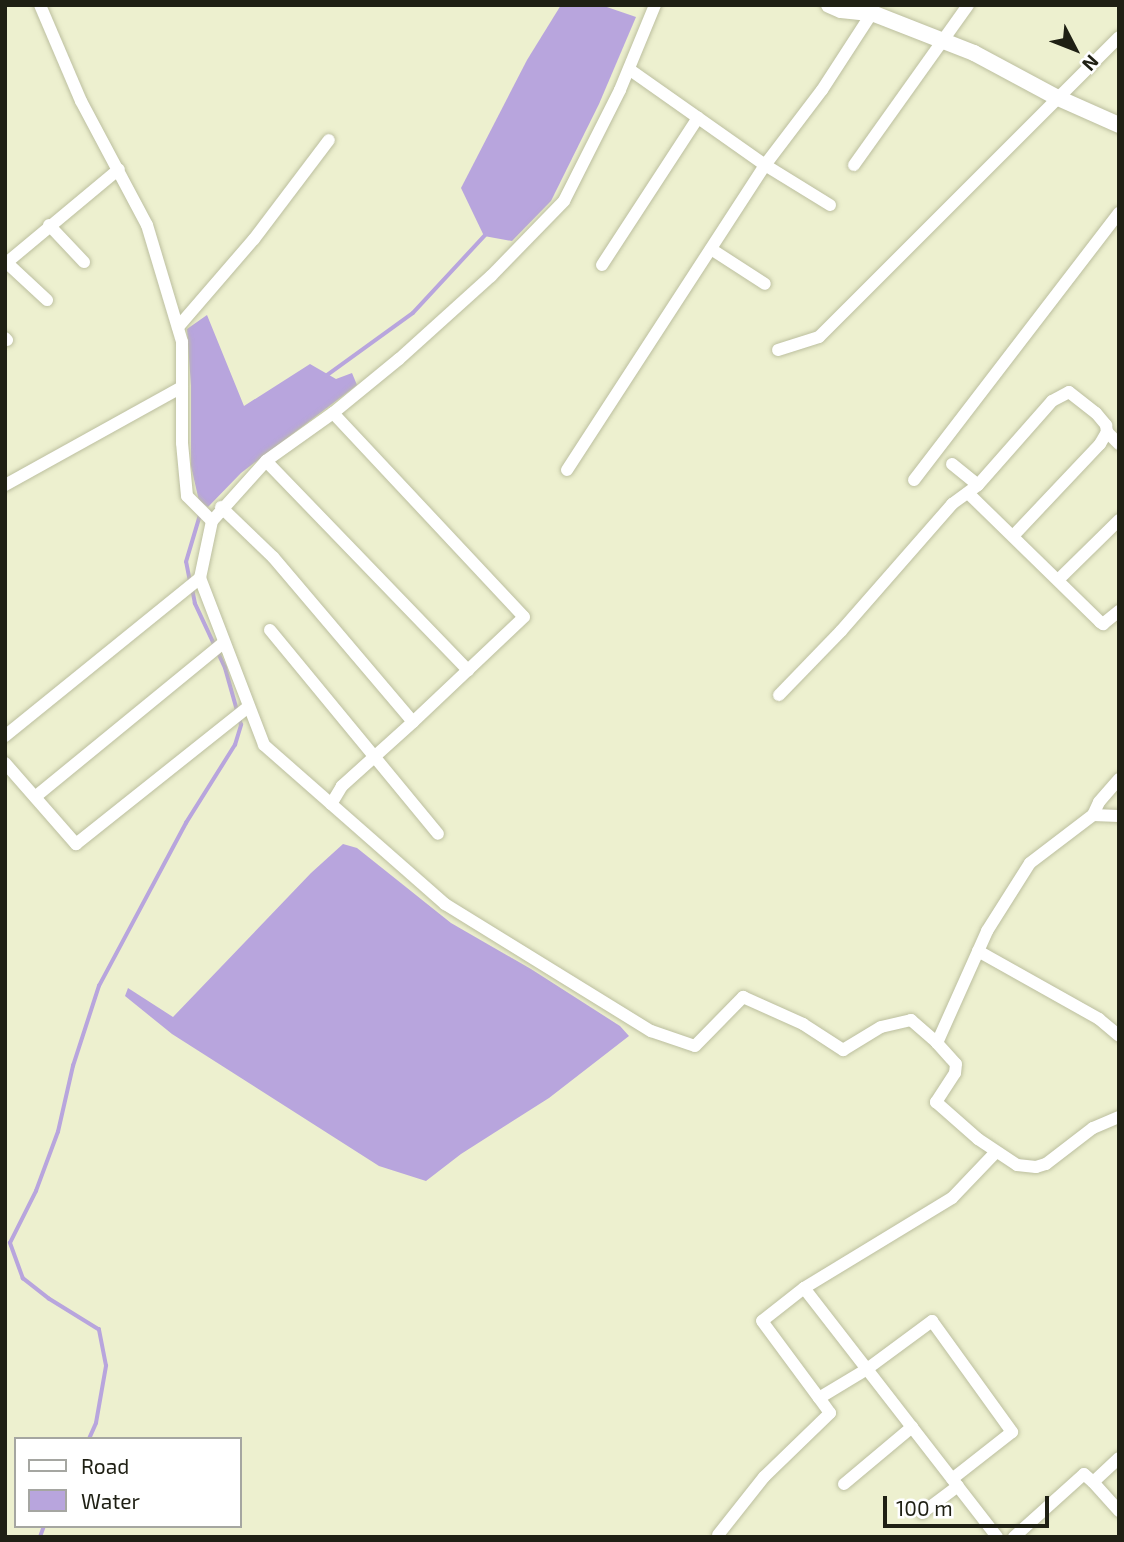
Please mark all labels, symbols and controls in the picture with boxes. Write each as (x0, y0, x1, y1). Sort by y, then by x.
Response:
north arrow (1040, 14, 1110, 84)
text: N (1078, 51, 1104, 76)
legend (14, 1437, 242, 1528)
text: Road (81, 1453, 129, 1478)
scale bar (886, 1482, 1052, 1526)
text: Water (81, 1488, 140, 1513)
text: 100 m (896, 1495, 953, 1520)

